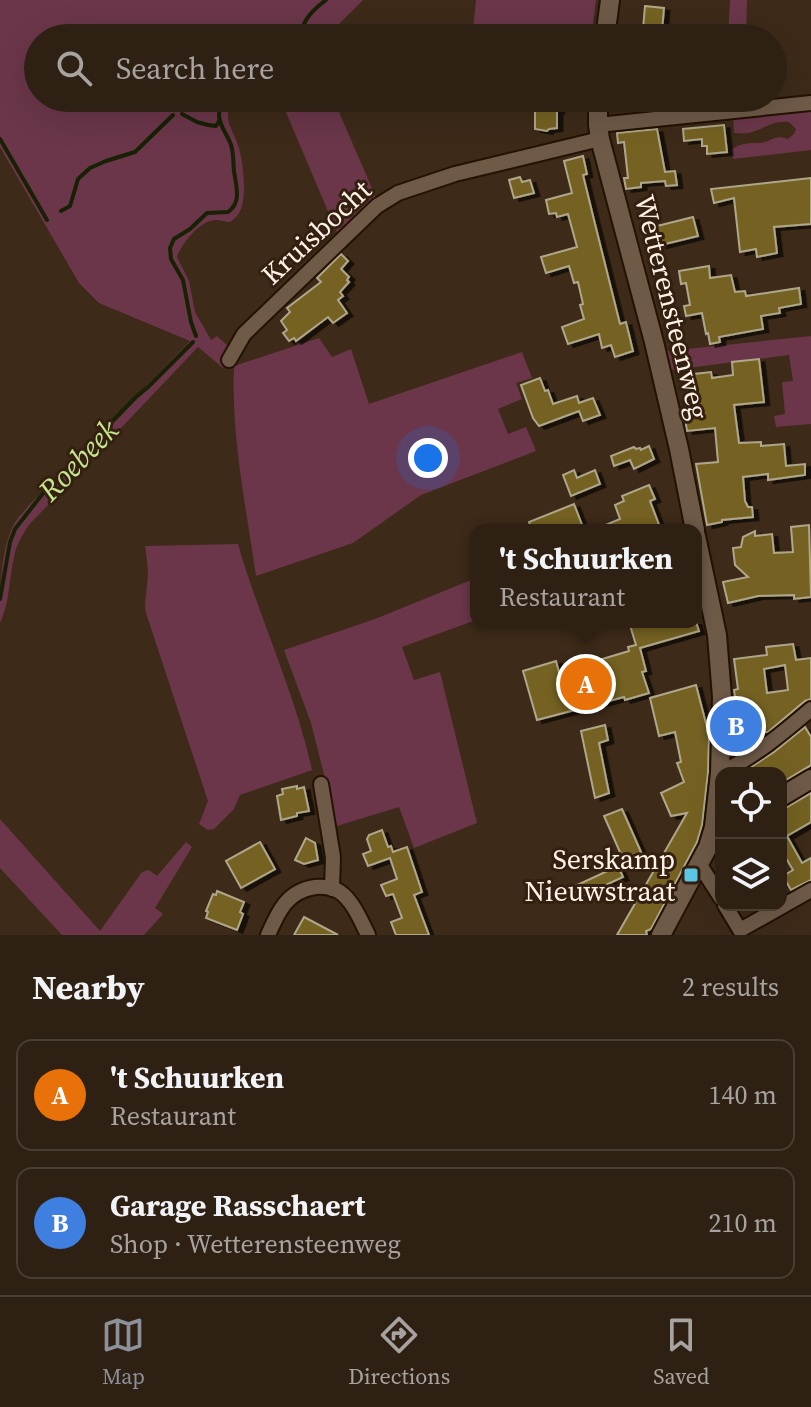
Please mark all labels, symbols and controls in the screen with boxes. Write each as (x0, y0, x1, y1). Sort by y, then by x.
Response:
search box (24, 24, 787, 112)
icon: search (52, 46, 96, 90)
text: Search here (116, 48, 274, 89)
street label: Kruisbocht (253, 171, 380, 293)
street label: Wetterensteenweg (626, 191, 718, 423)
water label: Roebeek (28, 410, 128, 511)
your location (408, 438, 448, 478)
popup (470, 524, 702, 628)
text: 't Schuurken (499, 538, 673, 579)
text: Restaurant (499, 579, 625, 615)
pin: A (560, 654, 612, 714)
pin: B (710, 696, 762, 756)
map controls (715, 767, 787, 911)
button: locate (715, 767, 787, 839)
button: layers (715, 839, 787, 911)
place label: Serskamp Nieuwstraat (525, 840, 676, 910)
marker: Serskamp Nieuwstraat (682, 866, 700, 884)
text: Nearby (32, 964, 145, 1010)
text: 2 results (682, 969, 779, 1005)
text: 't Schuurken (110, 1057, 284, 1098)
text: A (51, 1077, 69, 1113)
text: 140 m (709, 1077, 777, 1113)
text: Restaurant (110, 1098, 236, 1134)
text: Garage Rasschaert (110, 1185, 366, 1226)
text: B (52, 1205, 68, 1241)
text: 210 m (709, 1205, 777, 1241)
text: Shop · Wetterensteenweg (110, 1226, 401, 1262)
tab: Map (101, 1313, 145, 1391)
tab: Directions (348, 1313, 450, 1391)
tab: Saved (653, 1313, 710, 1391)

